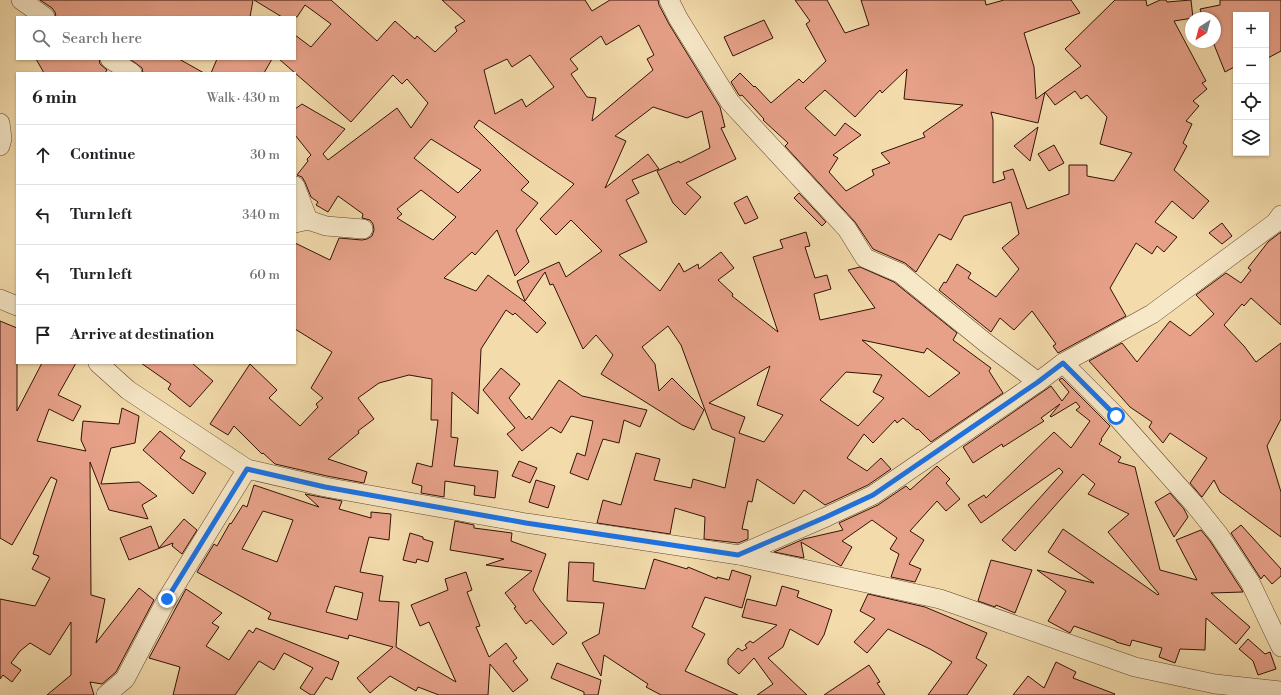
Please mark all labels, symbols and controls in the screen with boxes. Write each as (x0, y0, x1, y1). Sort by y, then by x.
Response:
north arrow (1185, 12, 1221, 48)
map controls (1233, 12, 1269, 156)
button: + (1233, 12, 1269, 48)
search box (16, 16, 296, 60)
icon: search (30, 27, 52, 49)
text: Search here (62, 29, 142, 48)
button: − (1233, 48, 1269, 84)
button: locate (1233, 84, 1269, 120)
text: 6 min (32, 87, 77, 109)
text: Walk · 430 m (207, 90, 280, 106)
button: layers (1233, 120, 1269, 156)
icon: ahead (32, 144, 54, 166)
text: Continue (70, 145, 135, 164)
text: 30 m (250, 147, 280, 163)
icon: left (32, 204, 54, 226)
text: Turn left (70, 205, 132, 224)
text: 340 m (242, 207, 280, 223)
icon: left (32, 264, 54, 286)
text: Turn left (70, 265, 132, 284)
text: 60 m (249, 267, 280, 283)
icon: arrive (32, 324, 54, 346)
text: Arrive at destination (70, 325, 214, 344)
route start (1107, 407, 1125, 425)
route end (158, 590, 176, 608)

